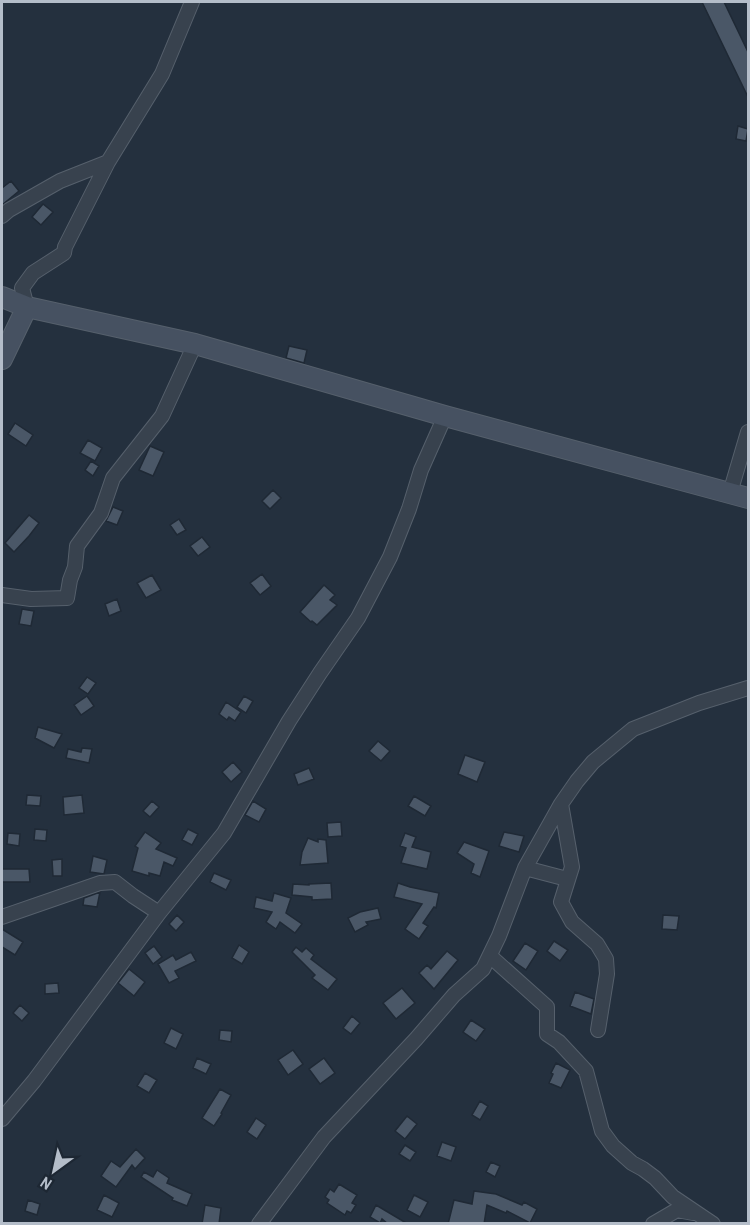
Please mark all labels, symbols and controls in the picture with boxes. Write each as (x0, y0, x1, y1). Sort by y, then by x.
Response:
north arrow (24, 1141, 84, 1201)
text: N (36, 1172, 56, 1195)

